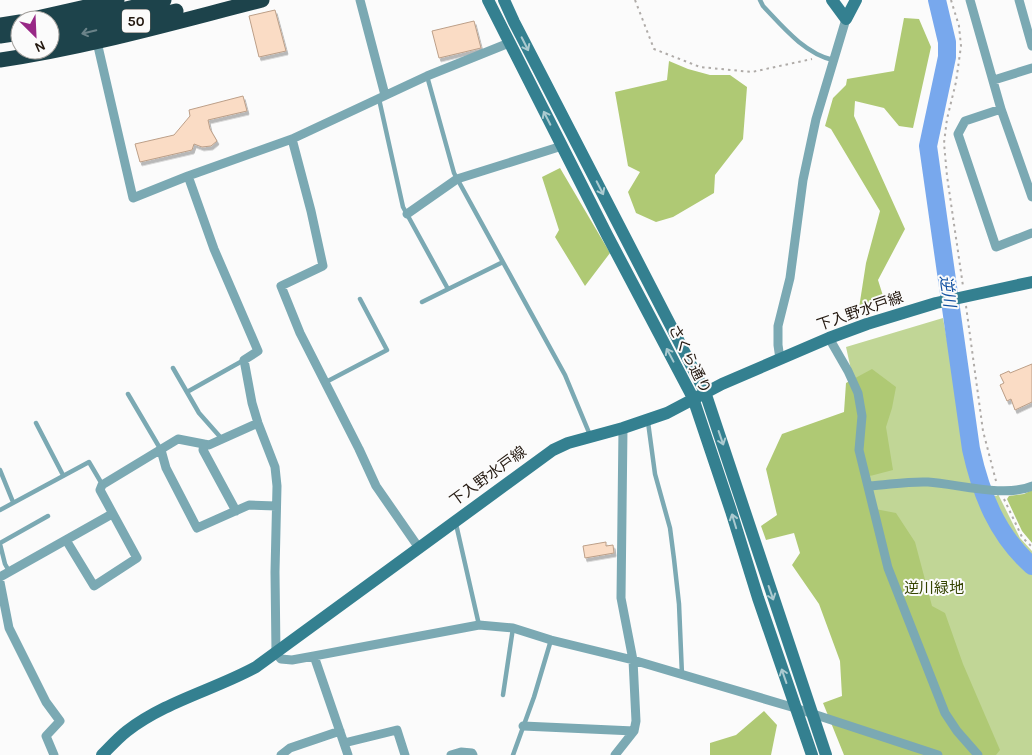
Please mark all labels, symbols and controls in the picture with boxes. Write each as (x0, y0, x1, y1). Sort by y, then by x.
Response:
north arrow (10, 10, 60, 60)
road number: 50 (122, 10, 150, 32)
one-way arrow (81, 28, 97, 37)
one-way arrow (521, 36, 530, 51)
text: N (32, 37, 48, 56)
one-way arrow (542, 110, 552, 125)
one-way arrow (596, 180, 605, 195)
water label: 逆川 (936, 274, 960, 310)
street label: 下入野水戸線 (815, 288, 905, 334)
street label: さくら通り (665, 321, 715, 397)
one-way arrow (665, 348, 674, 363)
one-way arrow (716, 430, 726, 446)
street label: 下入野水戸線 (446, 442, 530, 510)
one-way arrow (729, 514, 739, 530)
park label: 逆川緑地 (904, 579, 964, 597)
one-way arrow (767, 585, 777, 601)
one-way arrow (779, 669, 788, 684)

